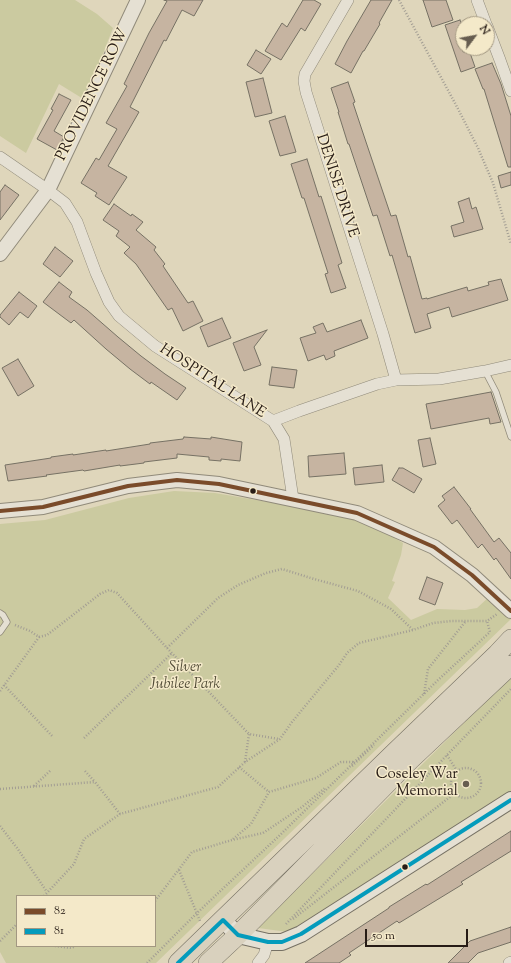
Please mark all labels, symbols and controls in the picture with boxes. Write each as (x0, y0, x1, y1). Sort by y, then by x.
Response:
north arrow (455, 16, 495, 56)
text: N (475, 22, 493, 38)
street label: PROVIDENCE ROW (53, 26, 133, 164)
street label: DENISE DRIVE (311, 132, 361, 240)
street label: HOSPITAL LANE (156, 341, 268, 423)
unlabelled marker (248, 486, 258, 496)
park label: Silver Jubilee Park (150, 659, 220, 694)
place label: Coseley War Memorial (376, 766, 458, 801)
marker: Coseley War Memorial (461, 779, 471, 789)
unlabelled marker (400, 862, 410, 872)
legend (16, 895, 156, 947)
text: 82 (54, 902, 66, 920)
scale bar (367, 921, 470, 947)
text: 81 (54, 922, 64, 940)
text: 50 m (372, 927, 395, 945)

